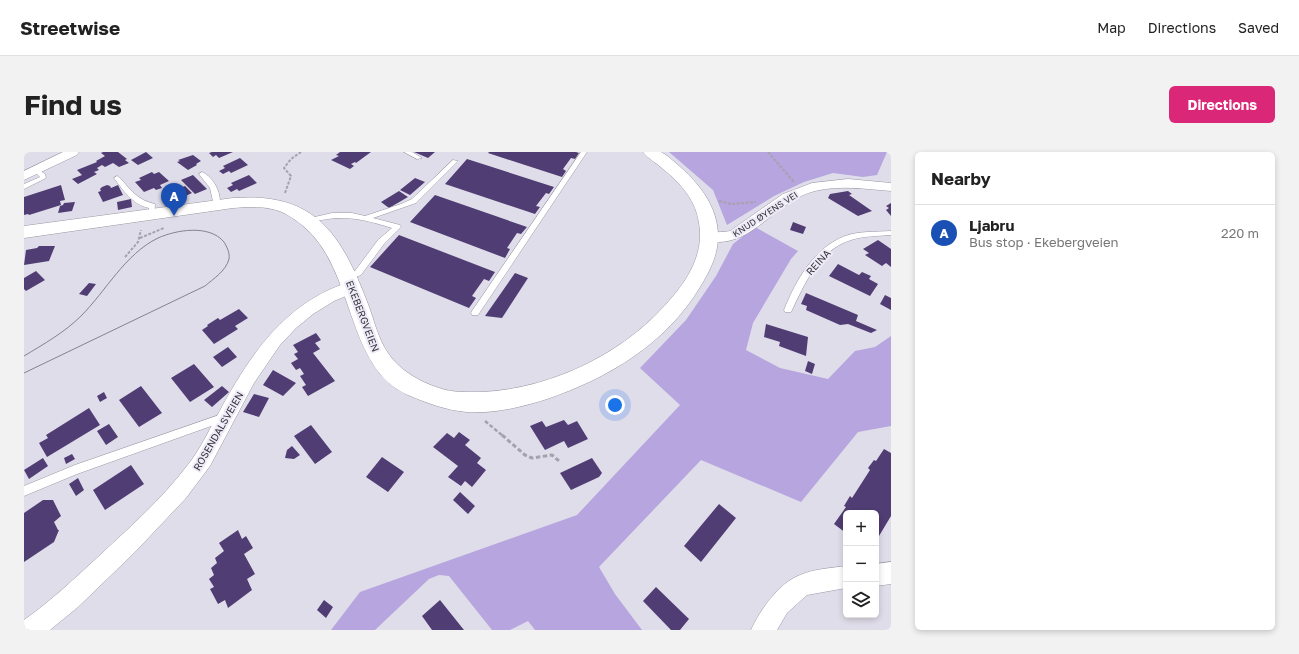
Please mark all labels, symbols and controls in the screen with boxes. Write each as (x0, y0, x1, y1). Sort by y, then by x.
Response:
text: Streetwise (20, 16, 120, 39)
text: Map (1097, 19, 1126, 36)
text: Directions (1148, 19, 1216, 36)
text: Saved (1238, 19, 1279, 36)
button: Directions (1169, 86, 1275, 123)
text: Find us (24, 88, 122, 121)
text: Nearby (931, 168, 991, 189)
pin: A (161, 183, 187, 216)
street label: KNUD ØYENS VEI (730, 189, 800, 239)
text: Ljabru (969, 216, 1014, 234)
text: A (939, 225, 949, 241)
text: 220 m (1221, 225, 1259, 241)
text: Bus stop · Ekebergveien (969, 234, 1119, 250)
street label: REINA (803, 246, 833, 277)
street label: EKEBERGVEIEN (344, 279, 382, 353)
street label: ROSENDALSVEIEN (191, 389, 245, 473)
your location (605, 395, 625, 415)
map controls (843, 510, 879, 618)
button: + (843, 510, 879, 546)
button: − (843, 546, 879, 582)
button: layers (843, 582, 879, 618)

